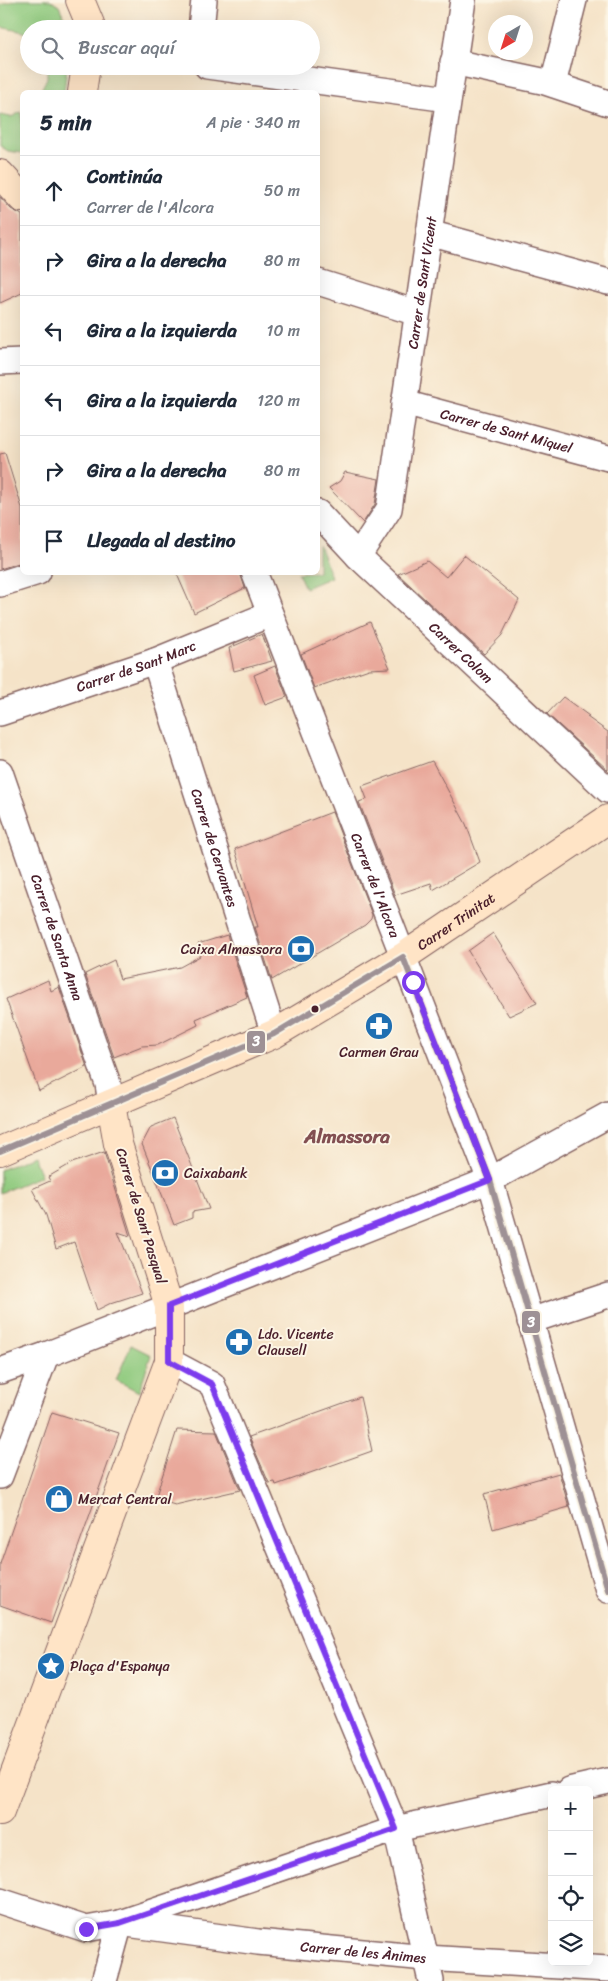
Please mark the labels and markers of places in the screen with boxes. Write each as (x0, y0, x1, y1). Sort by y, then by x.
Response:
bank icon: Caixa Almassora (286, 934, 316, 964)
place label: Caixa Almassora (181, 937, 282, 962)
unlabelled marker (310, 1004, 320, 1014)
pharmacy icon: Carmen Grau (364, 1011, 394, 1041)
place label: Carmen Grau (339, 1040, 419, 1065)
bank icon: Caixabank (150, 1158, 180, 1188)
place label: Caixabank (184, 1161, 248, 1186)
place label: Ldo. Vicente Clausell (258, 1322, 334, 1363)
pharmacy icon: Ldo. Vicente Clausell (224, 1327, 254, 1357)
shop icon: Mercat Central (44, 1484, 74, 1514)
place label: Mercat Central (78, 1487, 173, 1512)
place icon: Plaça d'Espanya (36, 1651, 66, 1681)
place label: Plaça d'Espanya (70, 1654, 170, 1679)

